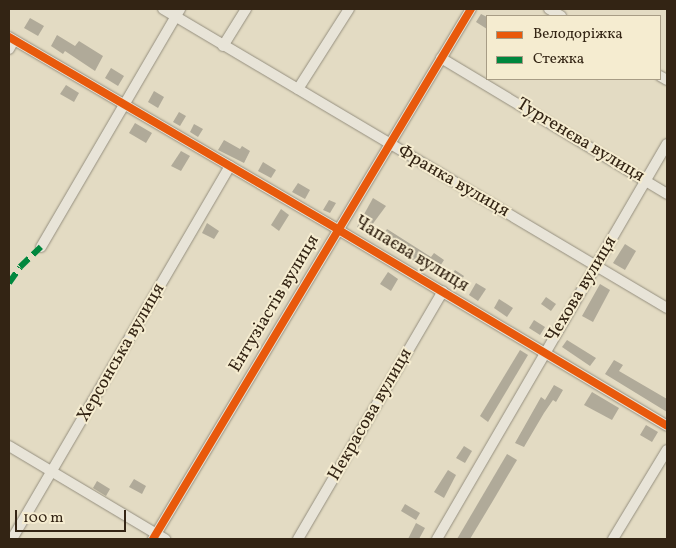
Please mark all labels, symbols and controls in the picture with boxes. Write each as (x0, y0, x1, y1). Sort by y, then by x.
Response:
legend (486, 15, 661, 80)
text: Велодоріжка (533, 24, 623, 45)
text: Стежка (533, 49, 584, 70)
street label: Тургенєва вулиця (512, 94, 648, 188)
street label: Франка вулиця (393, 141, 513, 223)
street label: Чапаєва вулиця (350, 212, 472, 298)
street label: Ентузіастів вулиця (225, 231, 325, 377)
street label: Чехова вулиця (542, 233, 622, 347)
street label: Херсонська вулиця (74, 280, 170, 426)
street label: Некрасова вулиця (324, 345, 418, 485)
scale bar (18, 500, 129, 532)
text: 100 m (23, 508, 63, 529)

